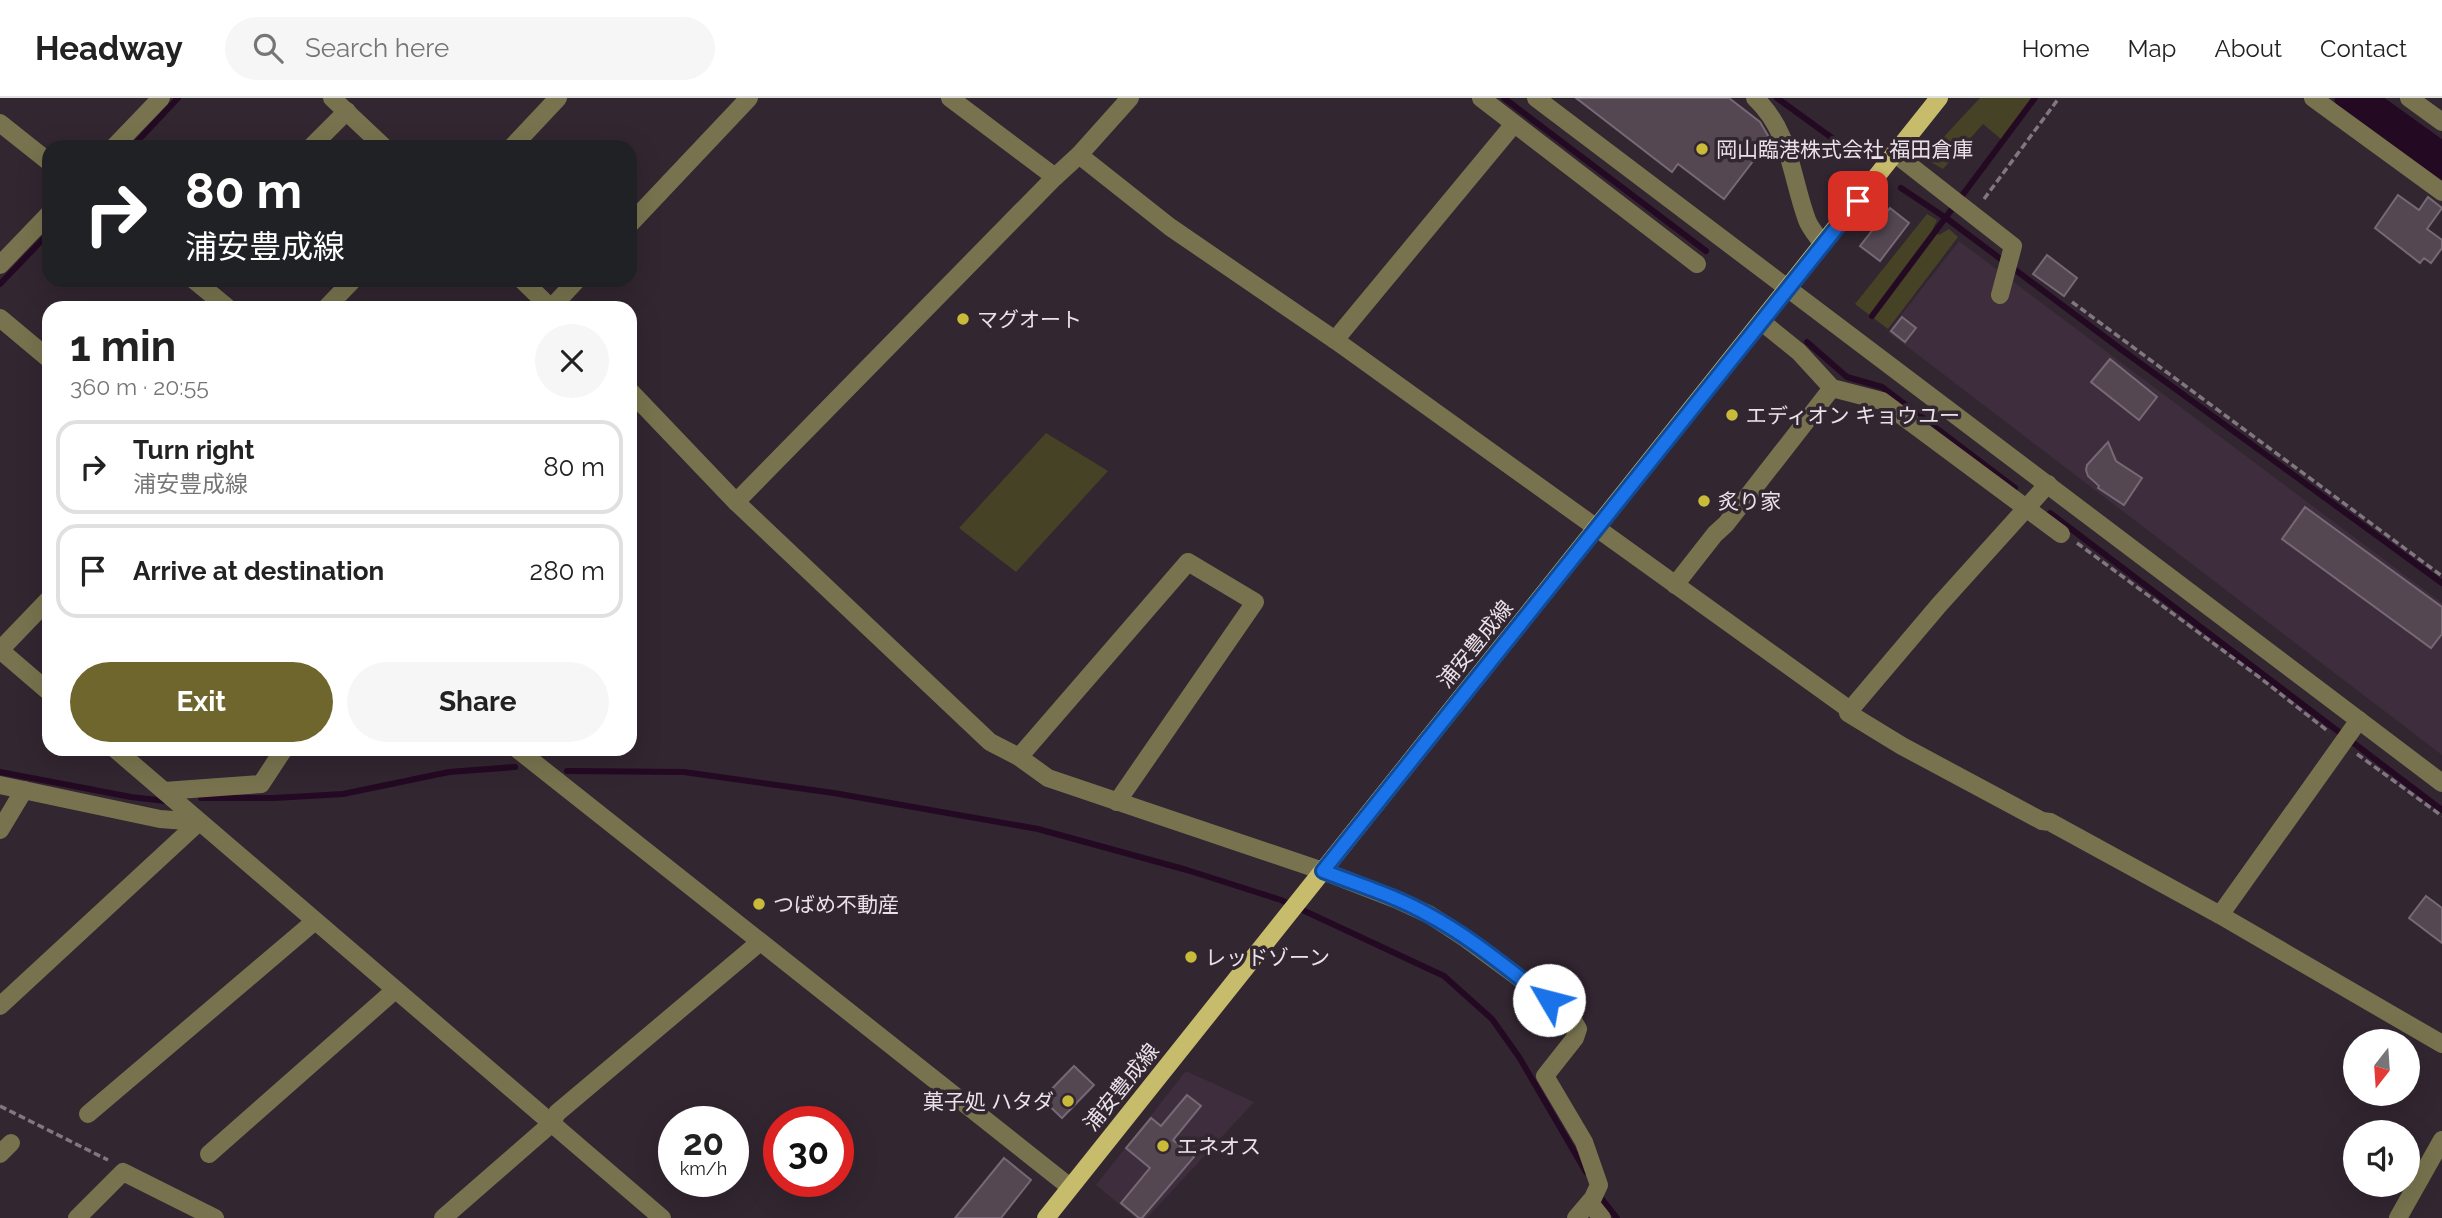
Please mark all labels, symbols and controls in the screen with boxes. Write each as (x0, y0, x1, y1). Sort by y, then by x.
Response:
search box (225, 17, 715, 80)
text: Headway (35, 29, 183, 68)
icon: search (249, 29, 287, 67)
text: Search here (305, 33, 449, 63)
text: Home (2022, 34, 2090, 63)
text: Map (2128, 34, 2176, 63)
text: About (2214, 34, 2282, 63)
text: Contact (2320, 34, 2407, 63)
place label: 岡山臨港株式会社 福田倉庫 (1716, 137, 1973, 162)
marker: 岡山臨港株式会社 福田倉庫 (1694, 141, 1710, 157)
text: 80 m (185, 162, 302, 219)
icon: right (70, 168, 161, 259)
pin (1828, 171, 1888, 231)
icon: arrive (1839, 182, 1877, 220)
text: 浦安豊成線 (185, 228, 345, 265)
place label: マグオート (977, 307, 1082, 332)
marker: マグオート (955, 311, 971, 327)
text: 1 min (70, 322, 176, 371)
button: close (535, 324, 609, 398)
text: 360 m · 20:55 (70, 373, 209, 400)
place label: エディオン キョウユー (1746, 403, 1960, 428)
marker: エディオン キョウユー (1724, 407, 1740, 423)
text: Turn right (133, 435, 254, 465)
icon: right (74, 448, 112, 486)
text: 80 m (543, 452, 605, 482)
text: 浦安豊成線 (133, 470, 248, 497)
place label: 炙り家 (1718, 489, 1781, 514)
marker: 炙り家 (1696, 493, 1712, 509)
icon: arrive (74, 552, 112, 590)
text: Arrive at destination (133, 556, 384, 586)
text: 280 m (530, 556, 605, 586)
street label: 浦安豊成線 (1432, 595, 1518, 693)
button: Exit (70, 662, 333, 742)
button: Share (347, 662, 609, 742)
place label: つばめ不動産 (773, 892, 899, 917)
marker: つばめ不動産 (751, 896, 767, 912)
place label: レッドゾーン (1205, 945, 1330, 970)
marker: レッドゾーン (1183, 949, 1199, 965)
position arrow (1512, 963, 1586, 1037)
north arrow (2343, 1029, 2420, 1106)
map controls (2343, 1029, 2420, 1197)
street label: 浦安豊成線 (1078, 1038, 1164, 1136)
place label: 菓子処 ハタダ (923, 1089, 1054, 1114)
marker: 菓子処 ハタダ (1060, 1093, 1076, 1109)
speed limit sign: 30 (763, 1106, 854, 1197)
button: sound (2343, 1120, 2420, 1197)
text: 20 (683, 1122, 724, 1163)
place label: エネオス (1177, 1134, 1261, 1159)
marker: エネオス (1155, 1138, 1171, 1154)
text: km/h (680, 1158, 727, 1179)

